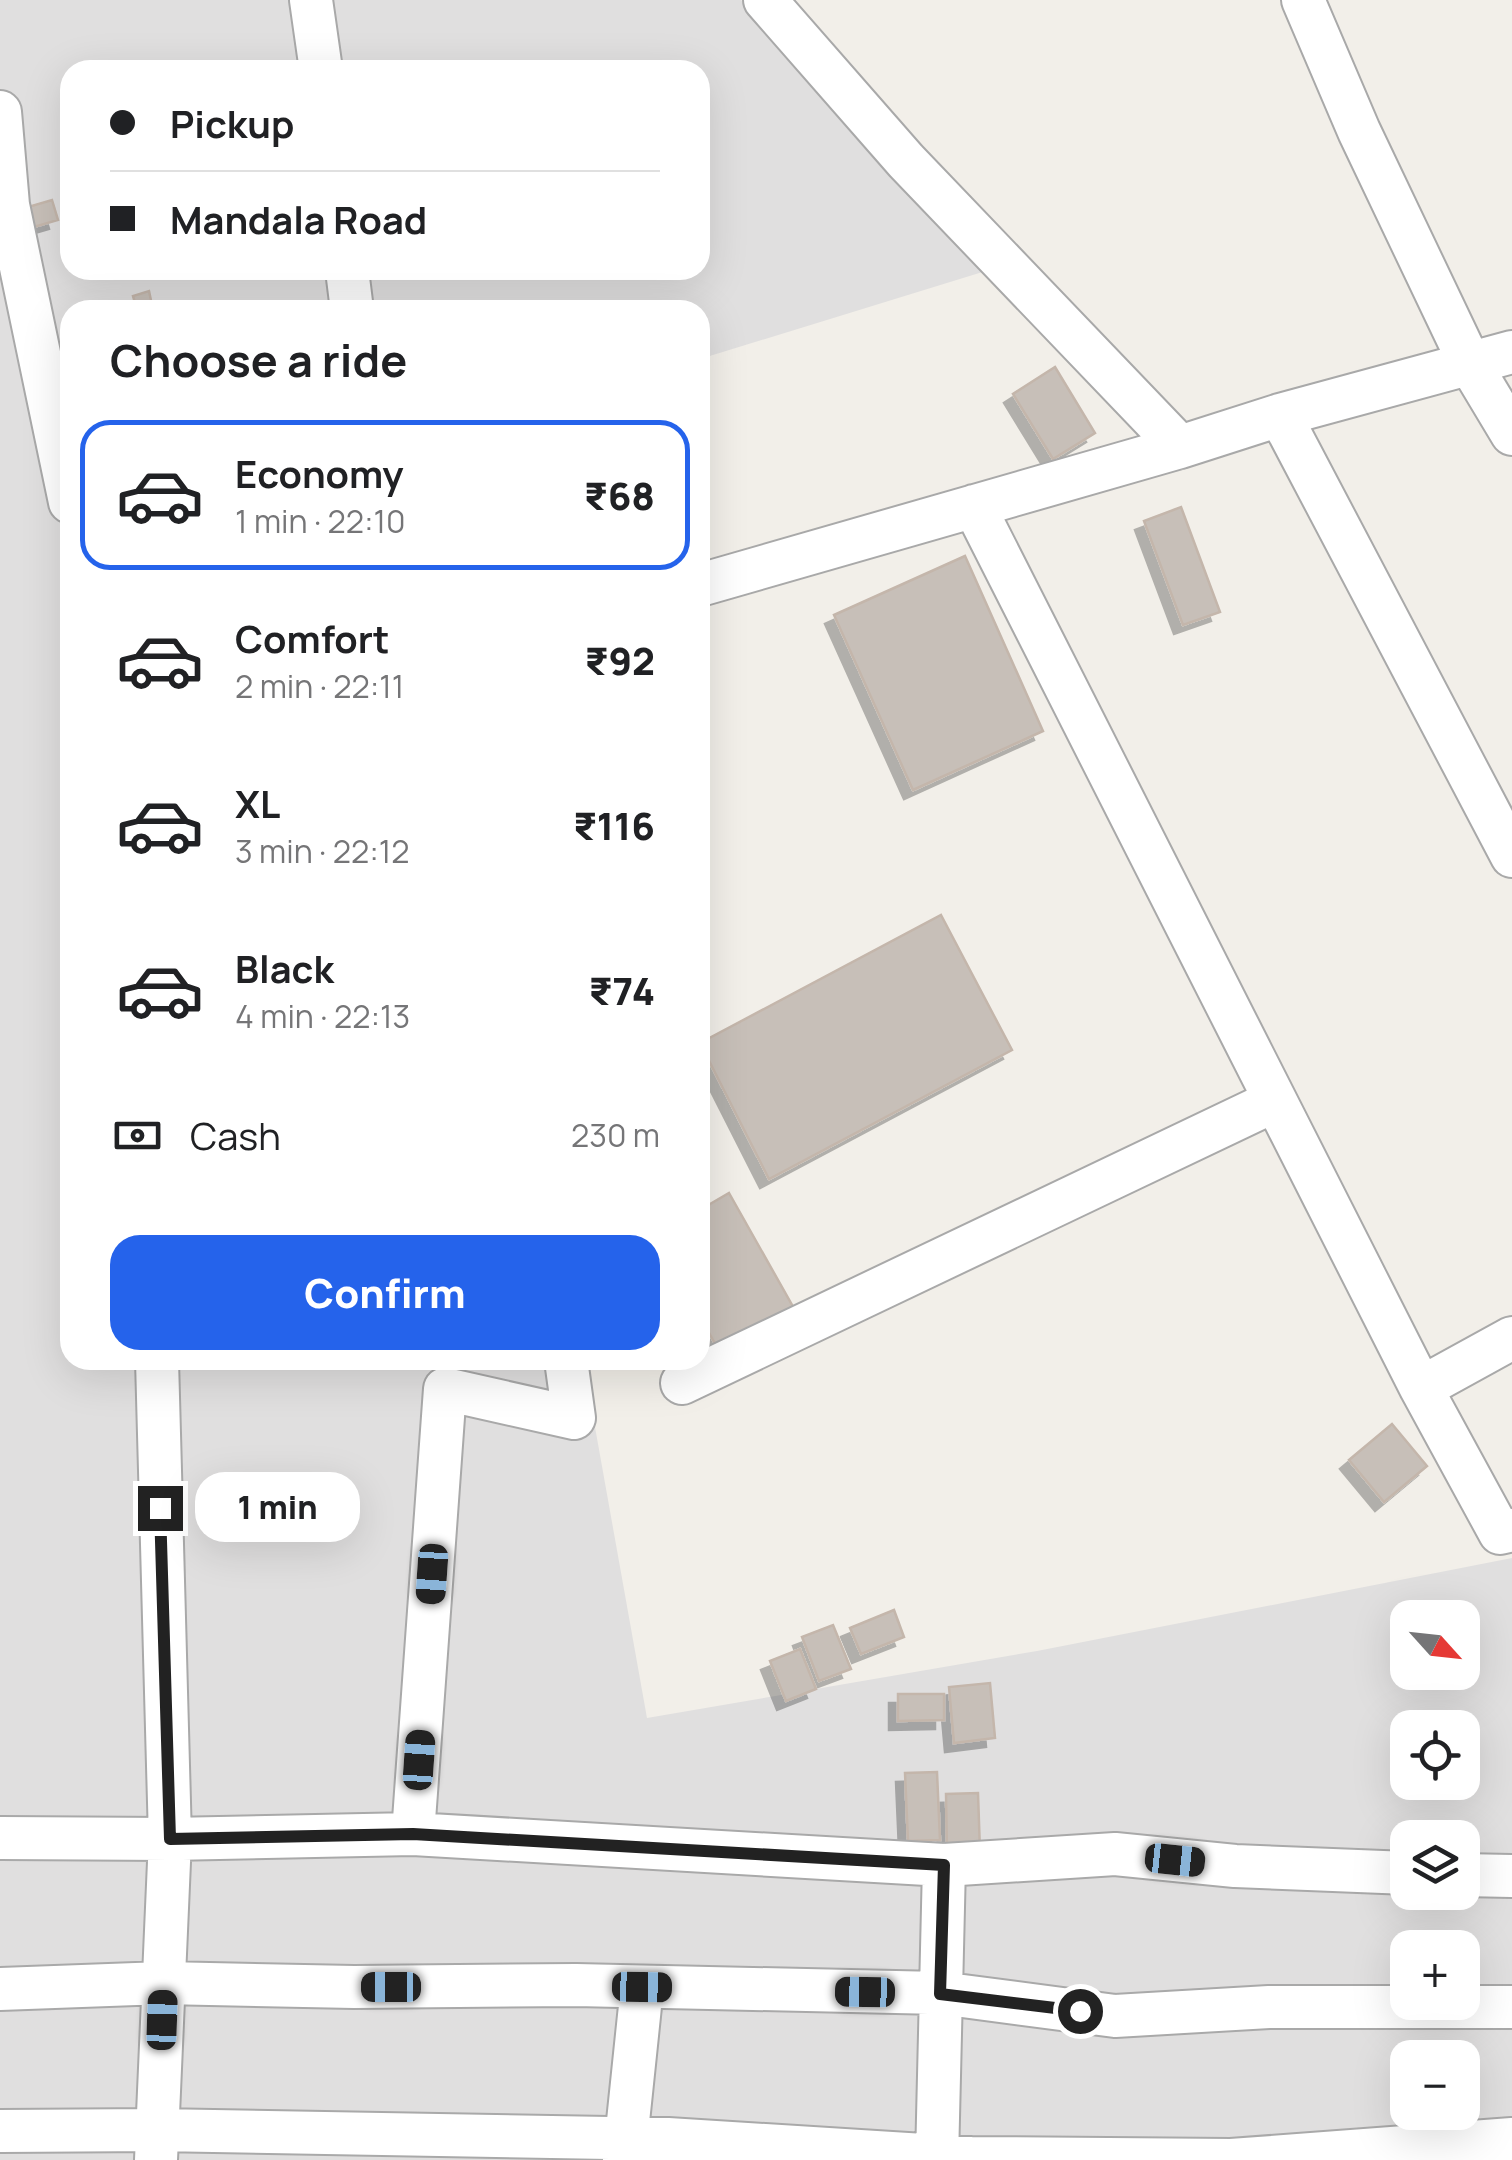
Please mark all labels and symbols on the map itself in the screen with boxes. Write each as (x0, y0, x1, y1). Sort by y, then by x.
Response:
callout: 1 min (195, 1473, 360, 1543)
route end (138, 1486, 183, 1531)
car (415, 1543, 449, 1605)
north arrow (1390, 1600, 1480, 1690)
car (402, 1729, 436, 1791)
car (1144, 1842, 1206, 1878)
car (612, 1971, 672, 2003)
car (361, 1972, 421, 2002)
car (835, 1976, 895, 2008)
car (146, 1989, 178, 2051)
route start (1058, 1989, 1103, 2034)

